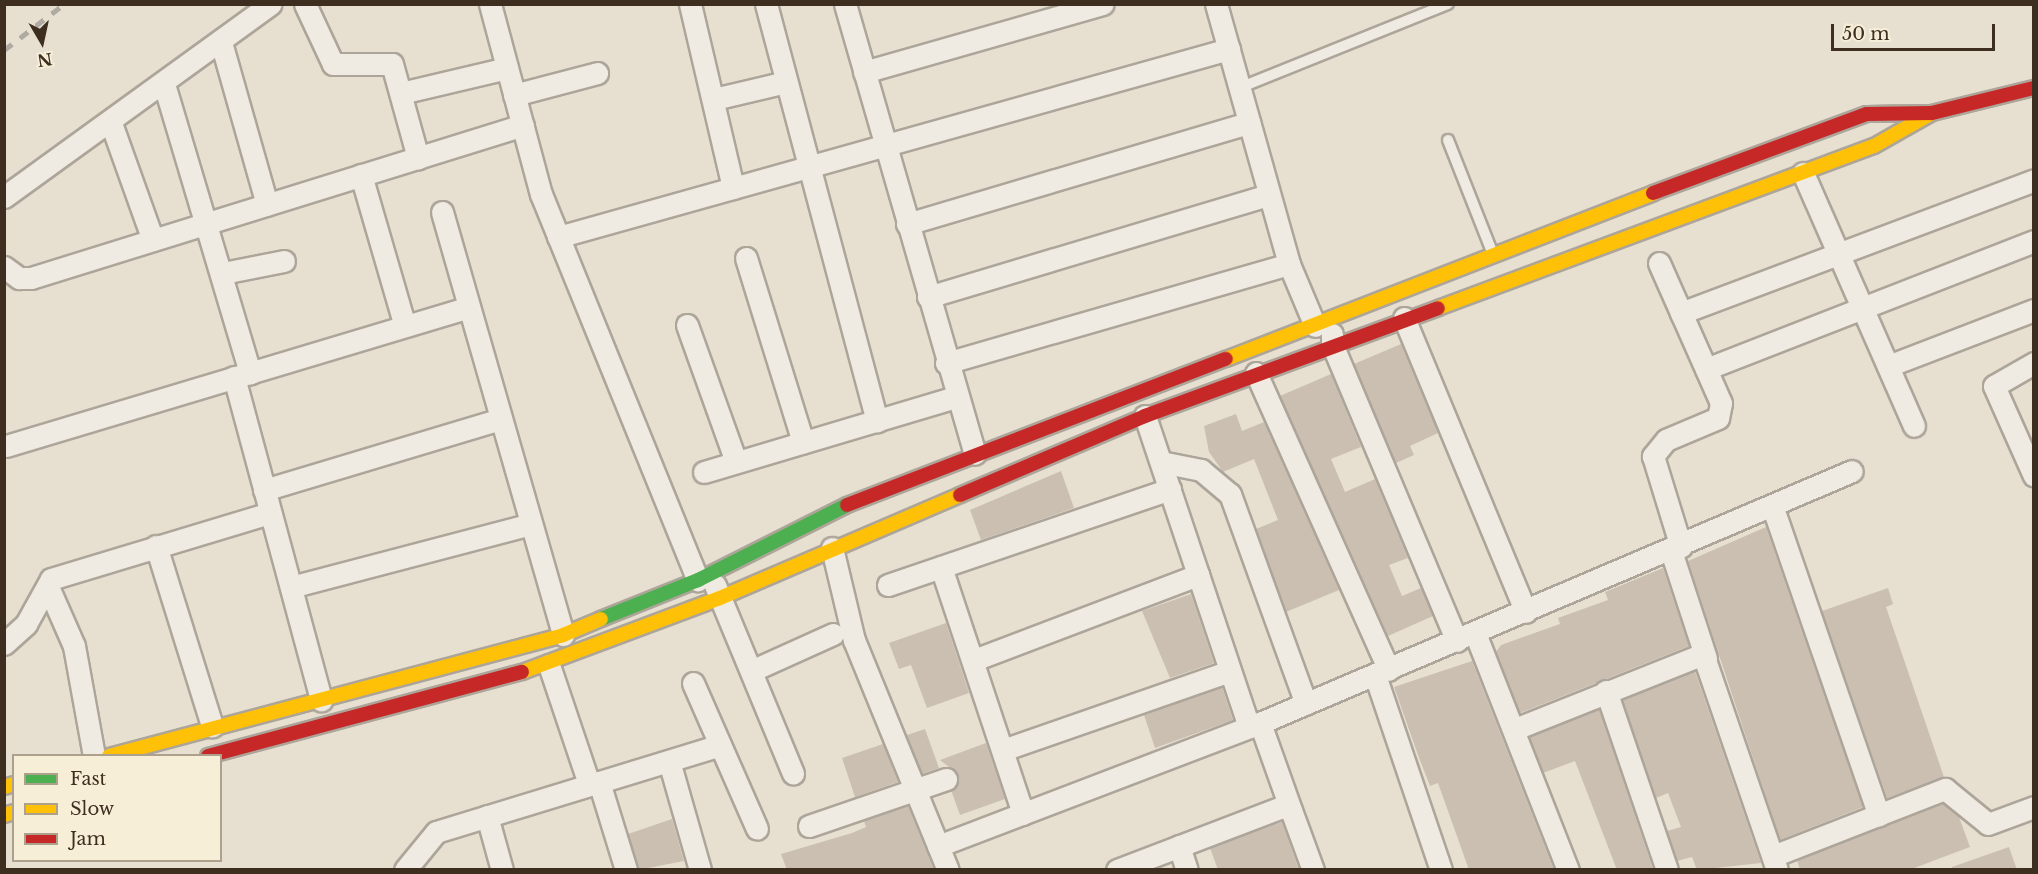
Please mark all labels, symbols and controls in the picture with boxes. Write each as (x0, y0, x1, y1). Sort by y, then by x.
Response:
north arrow (12, 12, 72, 72)
scale bar (1834, 12, 1998, 50)
text: 50 m (1842, 23, 1890, 45)
text: N (36, 49, 54, 71)
legend (12, 754, 222, 862)
text: Fast (70, 768, 106, 790)
text: Slow (70, 798, 114, 820)
text: Jam (70, 828, 106, 850)

